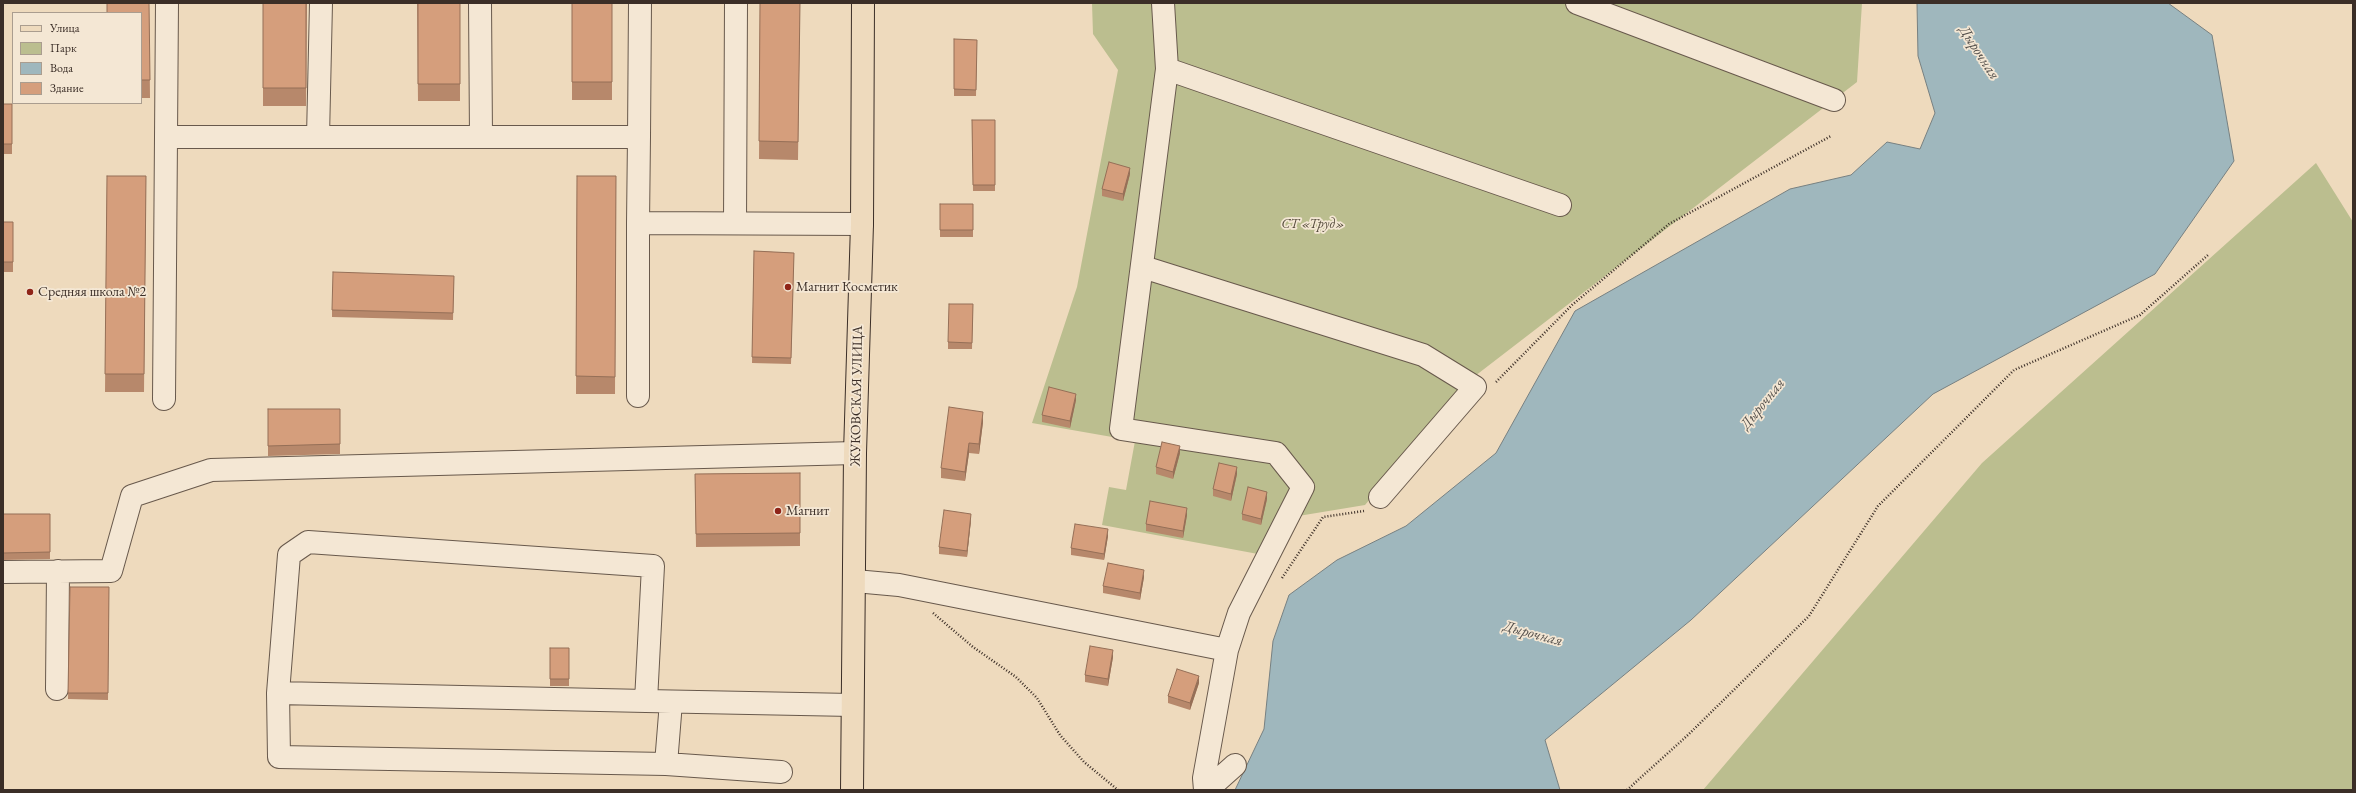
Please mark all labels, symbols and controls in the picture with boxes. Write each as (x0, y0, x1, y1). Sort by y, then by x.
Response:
legend (12, 12, 142, 104)
text: Улица (50, 20, 80, 36)
water label: Дырочная (1955, 23, 2003, 83)
text: Парк (50, 40, 77, 56)
text: Вода (50, 60, 73, 76)
text: Здание (50, 80, 84, 96)
park label: СТ «Труд» (1281, 216, 1345, 232)
place label: Магнит Косметик (796, 279, 898, 295)
marker: Магнит Косметик (783, 282, 793, 292)
place label: Средняя школа №2 (38, 284, 146, 300)
marker: Средняя школа №2 (25, 287, 35, 297)
street label: ЖУКОВСКАЯ УЛИЦА (847, 325, 867, 467)
water label: Дырочная (1737, 375, 1789, 433)
place label: Магнит (786, 503, 829, 519)
marker: Магнит (773, 506, 783, 516)
water label: Дырочная (1501, 617, 1565, 651)

